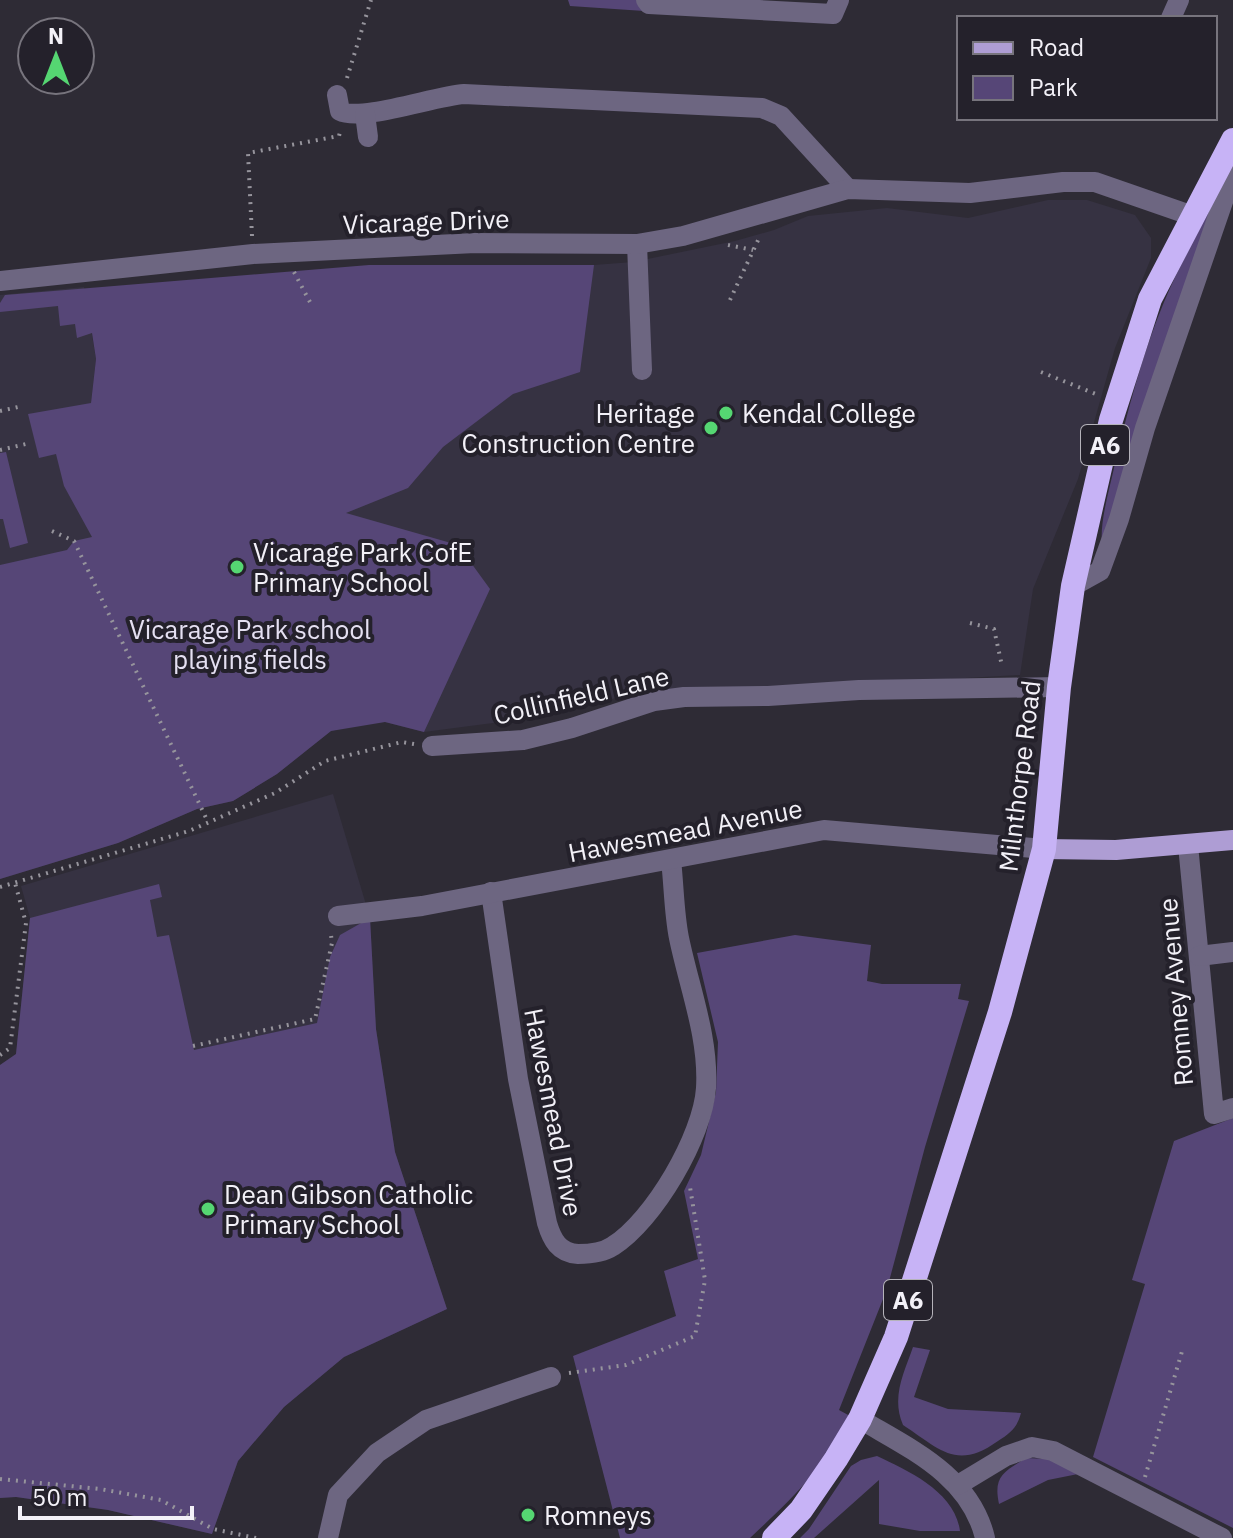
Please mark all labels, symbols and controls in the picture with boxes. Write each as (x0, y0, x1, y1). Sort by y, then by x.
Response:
north arrow (16, 16, 96, 96)
legend (957, 16, 1217, 120)
text: N (48, 21, 64, 50)
text: Road (1029, 31, 1084, 63)
text: Park (1029, 71, 1078, 103)
street label: Vicarage Drive (342, 201, 510, 241)
place label: Heritage Construction Centre (461, 396, 695, 460)
place label: Kendal College (742, 396, 916, 430)
marker: Kendal College (717, 404, 735, 422)
marker: Heritage Construction Centre (702, 419, 720, 437)
road number: A6 (1081, 425, 1129, 465)
place label: Vicarage Park CofE Primary School (253, 535, 473, 599)
marker: Vicarage Park CofE Primary School (228, 558, 246, 576)
park label: Vicarage Park school playing fields (129, 612, 371, 676)
street label: Collinfield Lane (490, 658, 672, 732)
street label: Milnthorpe Road (990, 678, 1048, 874)
street label: Hawesmead Avenue (565, 791, 805, 869)
street label: Romney Avenue (1150, 897, 1200, 1087)
street label: Hawesmead Drive (517, 1005, 591, 1219)
place label: Dean Gibson Catholic Primary School (224, 1177, 473, 1241)
marker: Dean Gibson Catholic Primary School (199, 1200, 217, 1218)
road number: A6 (884, 1280, 932, 1320)
scale bar (20, 1470, 192, 1520)
text: 50 m (32, 1481, 87, 1513)
place label: Romneys (544, 1498, 652, 1532)
marker: Romneys (519, 1506, 537, 1524)

